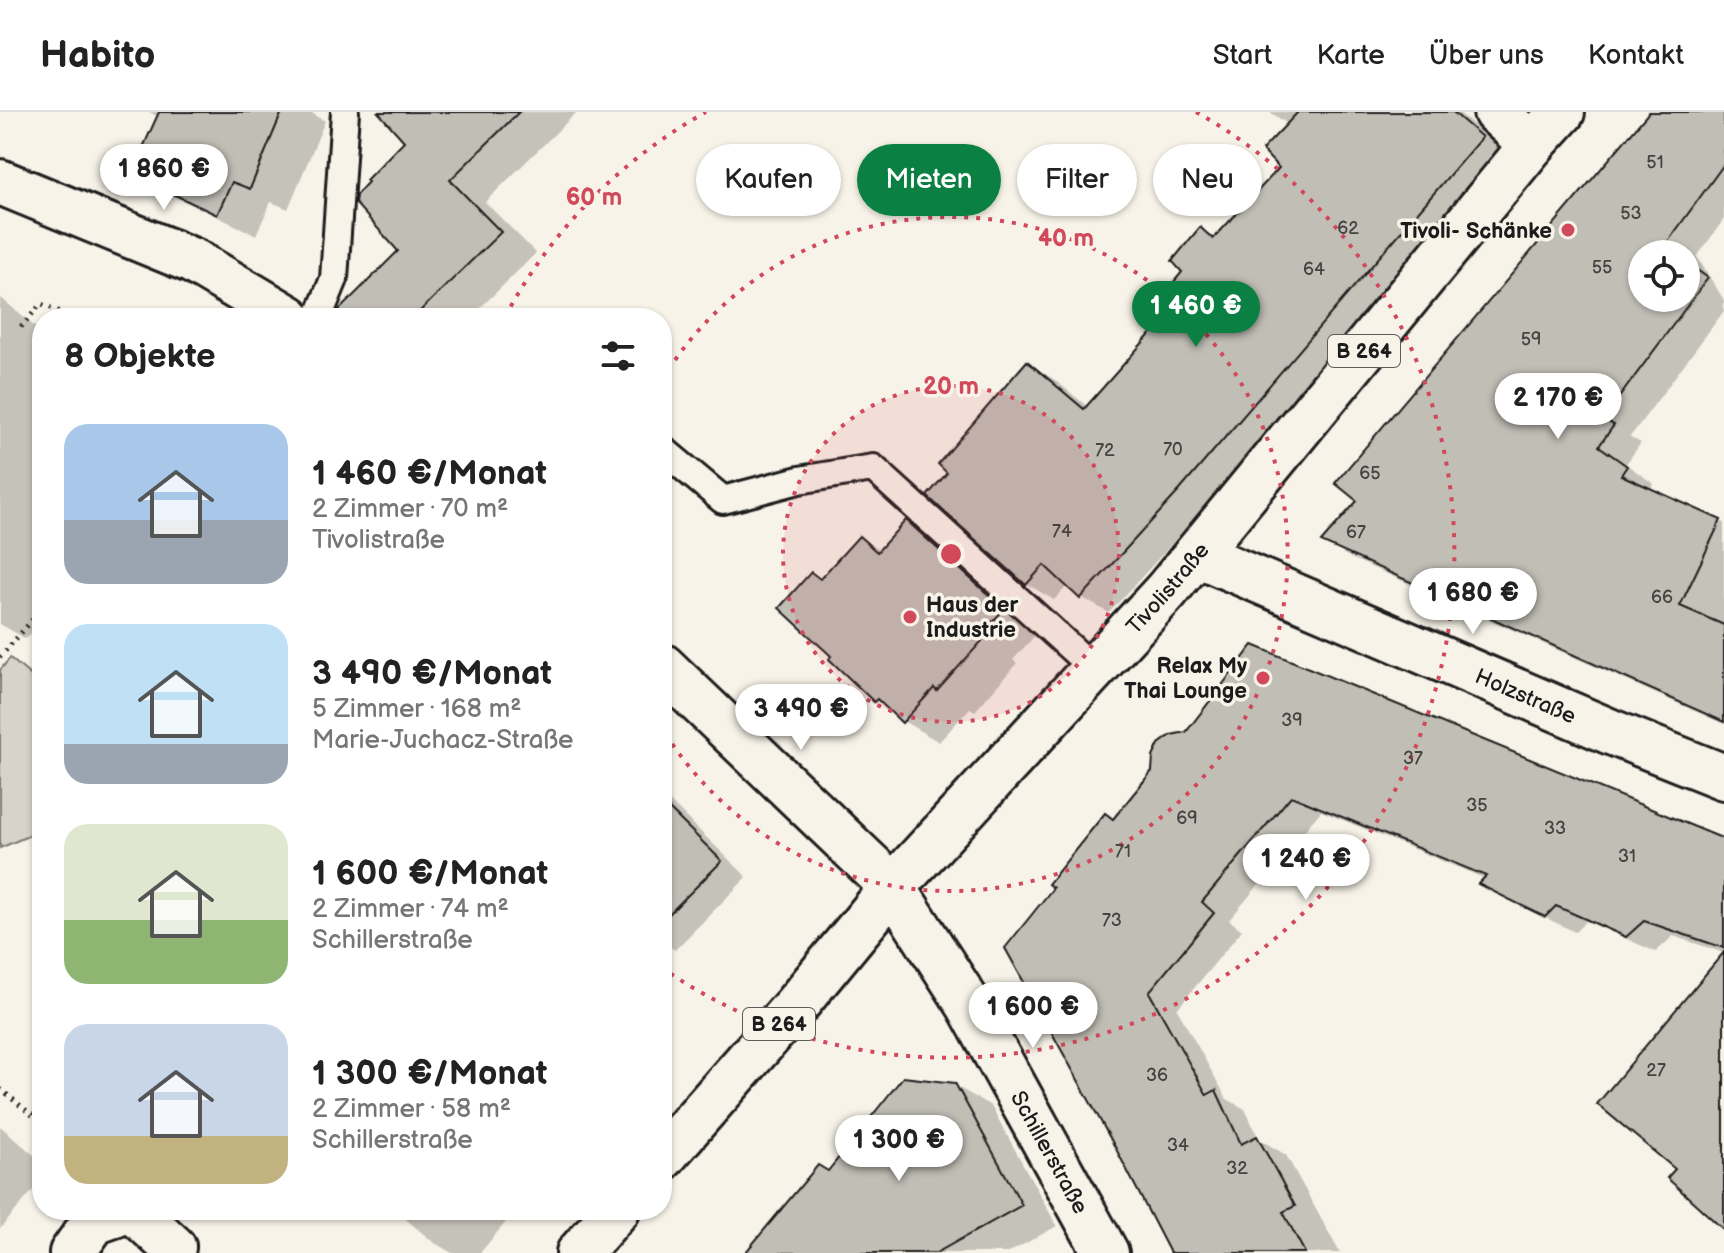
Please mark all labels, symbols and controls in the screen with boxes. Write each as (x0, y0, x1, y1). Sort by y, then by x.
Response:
text: Habito (40, 33, 155, 78)
text: Start (1213, 39, 1272, 72)
text: Karte (1316, 39, 1385, 72)
text: Über uns (1429, 39, 1544, 72)
text: Kontakt (1588, 39, 1684, 72)
pin: 1 860 € (90, 144, 238, 212)
chip: Kaufen (696, 144, 841, 216)
chip: Mieten (857, 144, 1001, 216)
chip: Filter (1017, 144, 1137, 216)
chip: Neu (1153, 144, 1262, 216)
house number: 51 (1646, 152, 1664, 173)
text: 1 860 € (118, 154, 210, 185)
text: 60 m (566, 183, 622, 212)
house number: 53 (1620, 203, 1642, 224)
house number: 62 (1337, 218, 1359, 239)
place label: Tivoli- Schänke (1400, 218, 1552, 245)
marker: Tivoli- Schänke (1559, 221, 1577, 239)
text: 40 m (1038, 224, 1094, 253)
map controls (1628, 240, 1700, 312)
button: locate (1628, 240, 1700, 312)
house number: 55 (1592, 257, 1612, 278)
house number: 64 (1303, 259, 1325, 280)
pin: 1 460 € (1122, 281, 1270, 349)
text: 1 460 € (1150, 291, 1242, 322)
house number: 59 (1521, 329, 1541, 350)
icon: filters (596, 334, 640, 378)
road number: B 264 (1328, 335, 1400, 367)
text: 8 Objekte (64, 336, 216, 377)
text: 20 m (923, 372, 979, 401)
pin: 2 170 € (1484, 373, 1632, 441)
text: 2 170 € (1513, 383, 1603, 414)
house number: 70 (1163, 439, 1183, 460)
house number: 72 (1095, 440, 1115, 461)
text: 1 460 €/Monat (312, 453, 547, 494)
icon: home (128, 456, 224, 552)
house number: 65 (1359, 463, 1381, 484)
text: 2 Zimmer · 70 m² (312, 494, 508, 525)
house number: 74 (1052, 521, 1072, 542)
house number: 67 (1346, 522, 1366, 543)
text: Tivolistraße (312, 525, 445, 556)
street label: Tivolistraße (1121, 537, 1215, 640)
centre of rings (937, 540, 965, 568)
pin: 1 680 € (1399, 568, 1547, 636)
text: 1 680 € (1427, 578, 1519, 609)
house number: 66 (1651, 587, 1673, 608)
place label: Haus der Industrie (926, 592, 1019, 644)
marker: Haus der Industrie (901, 608, 919, 626)
text: 3 490 €/Monat (312, 653, 552, 694)
place label: Relax My Thai Lounge (1124, 653, 1247, 705)
icon: home (128, 656, 224, 752)
street label: Holzstraße (1471, 663, 1580, 730)
marker: Relax My Thai Lounge (1254, 669, 1272, 687)
pin: 3 490 € (727, 684, 875, 752)
text: 5 Zimmer · 168 m² (312, 694, 522, 725)
text: 3 490 € (753, 694, 849, 725)
house number: 39 (1281, 710, 1303, 731)
text: Marie-Juchacz-Straße (312, 725, 573, 756)
house number: 37 (1403, 748, 1423, 769)
house number: 35 (1466, 795, 1488, 816)
house number: 69 (1176, 808, 1198, 829)
house number: 33 (1544, 818, 1566, 839)
pin: 1 240 € (1232, 834, 1380, 902)
house number: 71 (1115, 841, 1131, 862)
text: 1 240 € (1261, 844, 1351, 875)
house number: 31 (1618, 846, 1636, 867)
text: 1 600 €/Monat (312, 853, 548, 894)
icon: home (128, 856, 224, 952)
text: 2 Zimmer · 74 m² (312, 894, 509, 925)
house number: 73 (1102, 910, 1122, 931)
text: Schillerstraße (312, 925, 473, 956)
pin: 1 600 € (959, 982, 1107, 1050)
text: 1 600 € (987, 992, 1079, 1023)
road number: B 264 (743, 1008, 815, 1040)
text: 1 300 €/Monat (312, 1053, 547, 1094)
icon: home (128, 1056, 224, 1152)
house number: 27 (1646, 1060, 1666, 1081)
house number: 36 (1146, 1065, 1168, 1086)
street label: Schillerstraße (1004, 1087, 1094, 1219)
text: 2 Zimmer · 58 m² (312, 1094, 511, 1125)
pin: 1 300 € (825, 1115, 973, 1183)
text: Schillerstraße (312, 1125, 473, 1156)
text: 1 300 € (853, 1125, 945, 1156)
house number: 34 (1167, 1135, 1189, 1156)
house number: 32 (1226, 1158, 1248, 1179)

